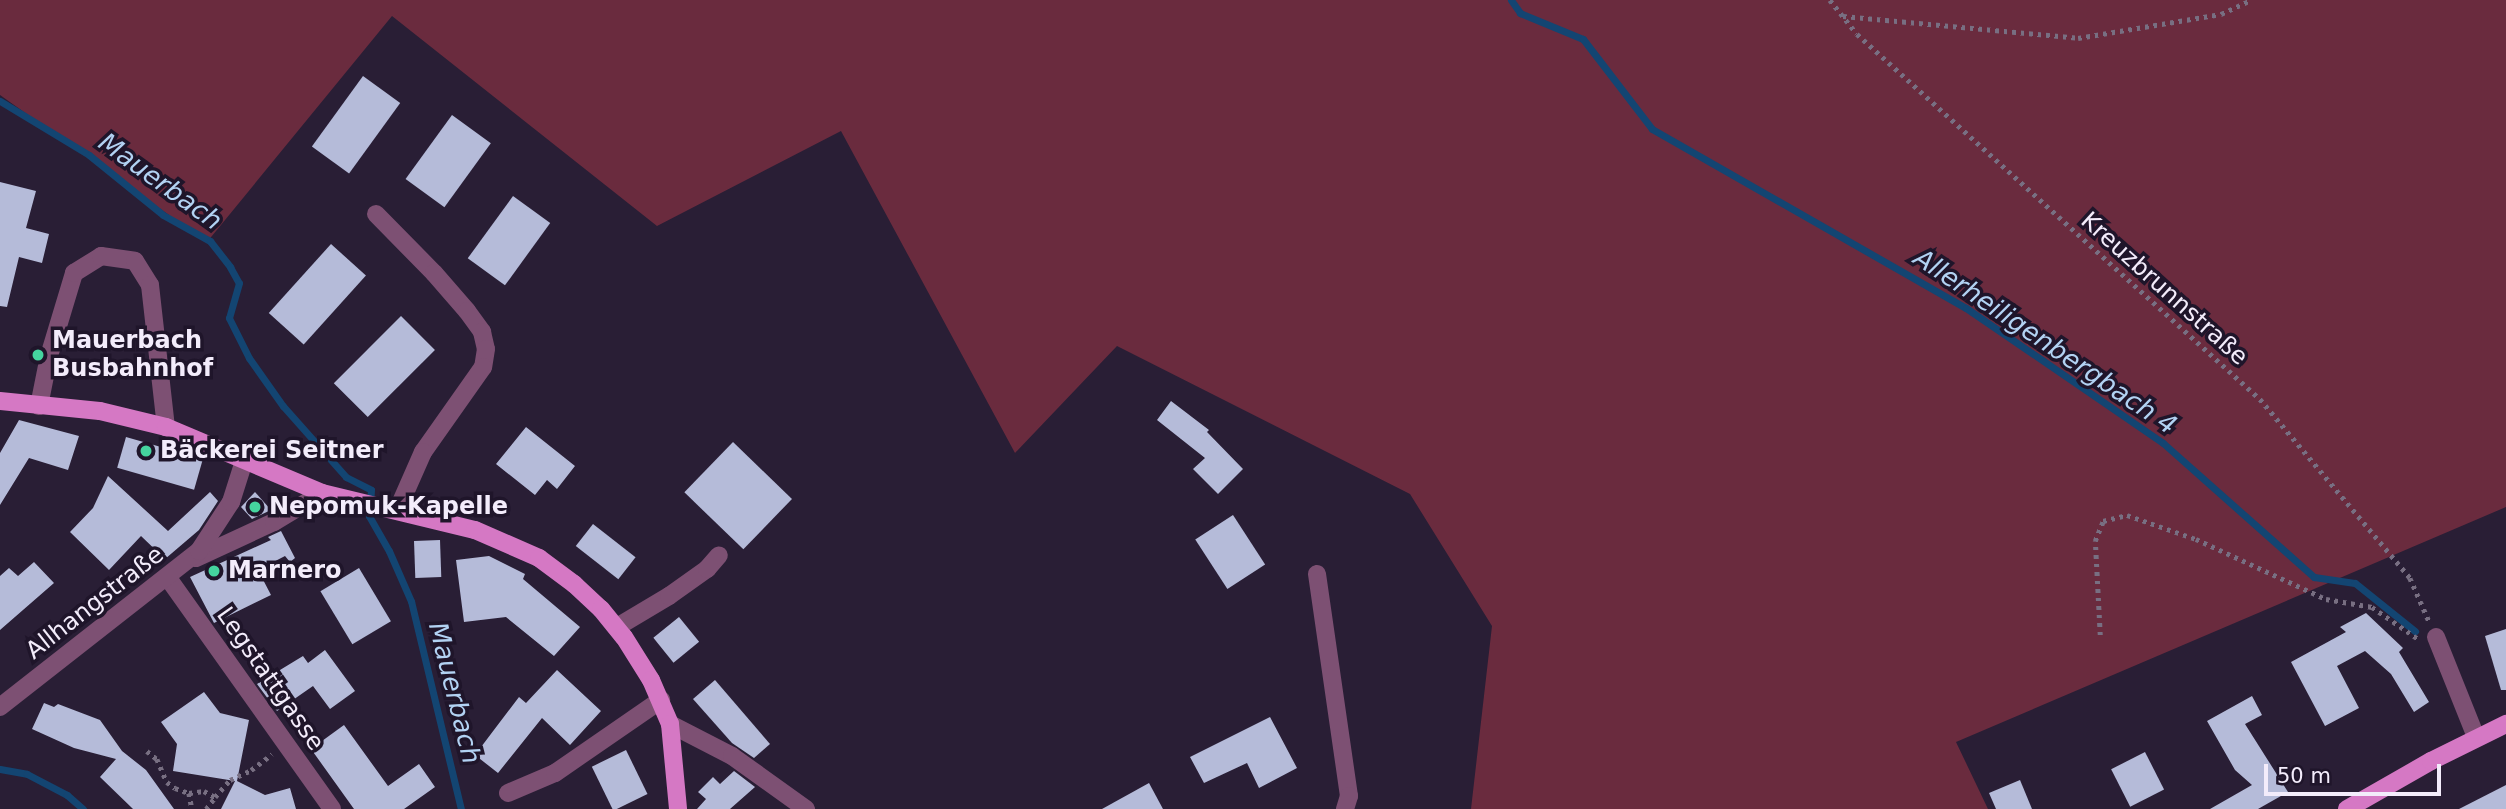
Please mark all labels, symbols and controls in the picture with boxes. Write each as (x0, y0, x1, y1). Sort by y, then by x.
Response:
water label: Mauerbach (92, 127, 228, 237)
street label: Kreuzbrunnstraße (2075, 206, 2253, 372)
water label: Allerheiligenbergbach 4 (1908, 242, 2182, 442)
place label: Mauerbach Busbahnhof (52, 327, 213, 383)
marker: Mauerbach Busbahnhof (30, 347, 46, 363)
place label: Bäckerei Seitner (160, 437, 383, 465)
marker: Bäckerei Seitner (138, 443, 154, 459)
place label: Nepomuk-Kapelle (269, 493, 508, 521)
marker: Nepomuk-Kapelle (247, 499, 263, 515)
street label: Allhangstraße (21, 540, 169, 666)
place label: Marnero (228, 557, 342, 585)
marker: Marnero (206, 563, 222, 579)
street label: Legstattgasse (210, 602, 330, 756)
water label: Mauerbach (421, 619, 487, 767)
scale bar (2268, 750, 2445, 794)
text: 50 m (2277, 764, 2331, 788)

